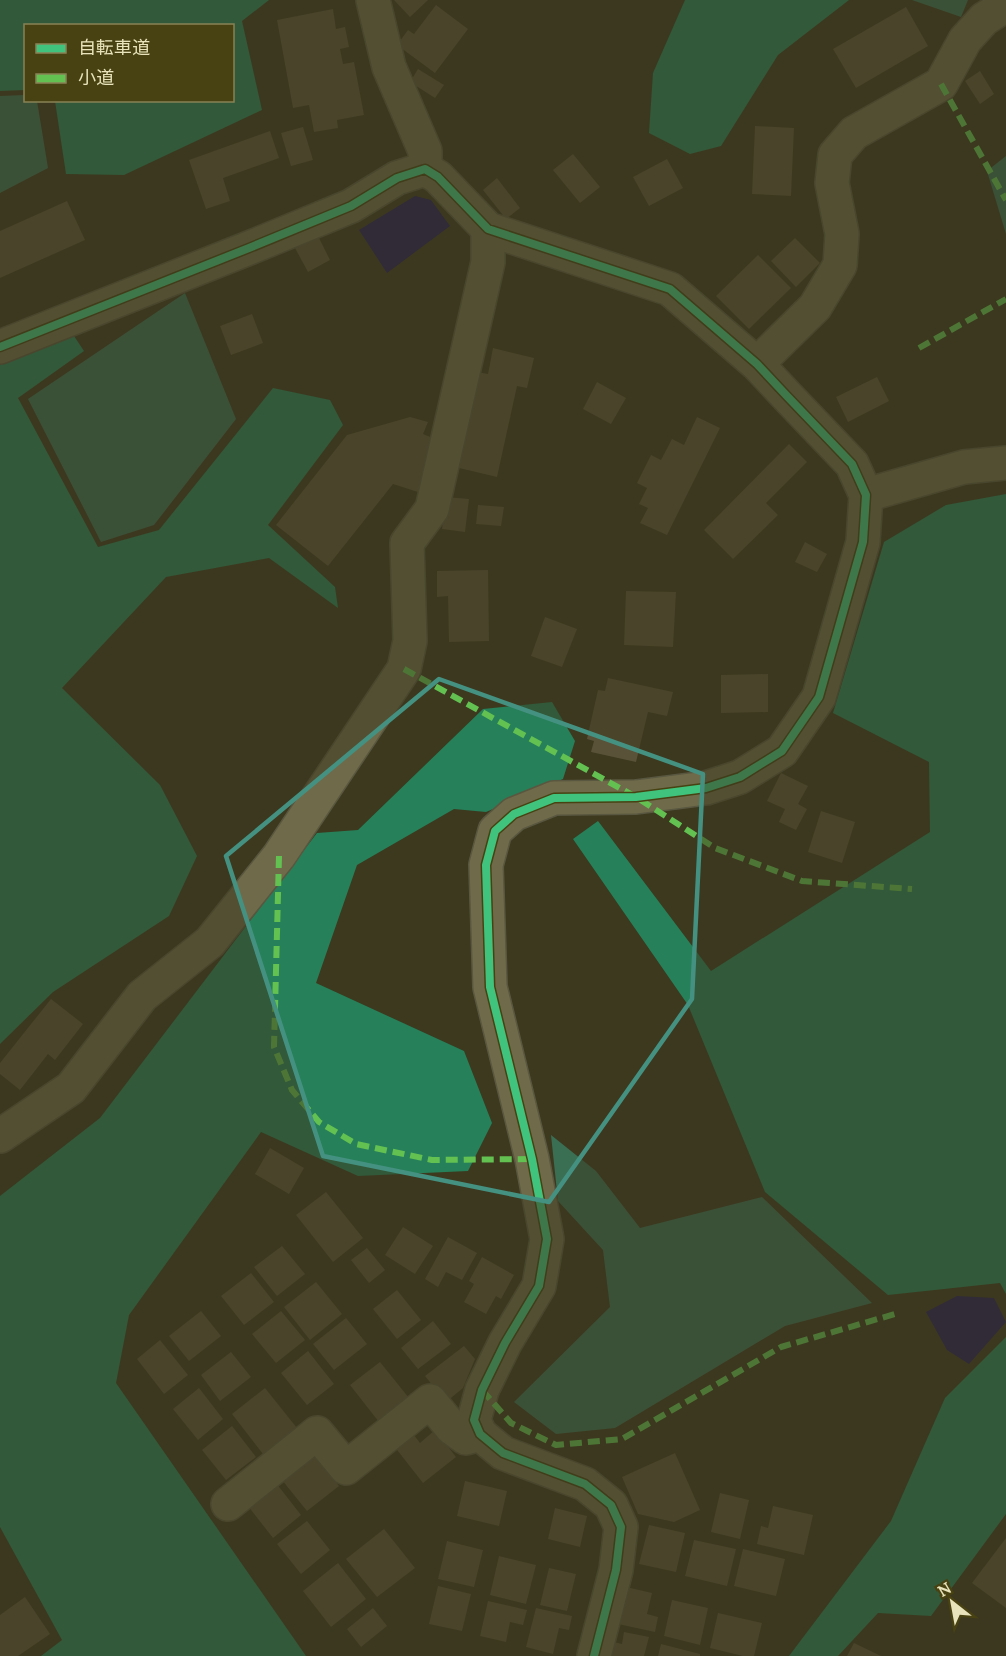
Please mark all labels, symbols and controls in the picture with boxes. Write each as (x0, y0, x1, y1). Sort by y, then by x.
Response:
legend (24, 24, 234, 102)
text: 自転車道 (78, 36, 150, 59)
text: 小道 (78, 66, 114, 89)
north arrow (922, 1572, 982, 1632)
text: N (934, 1577, 955, 1601)

